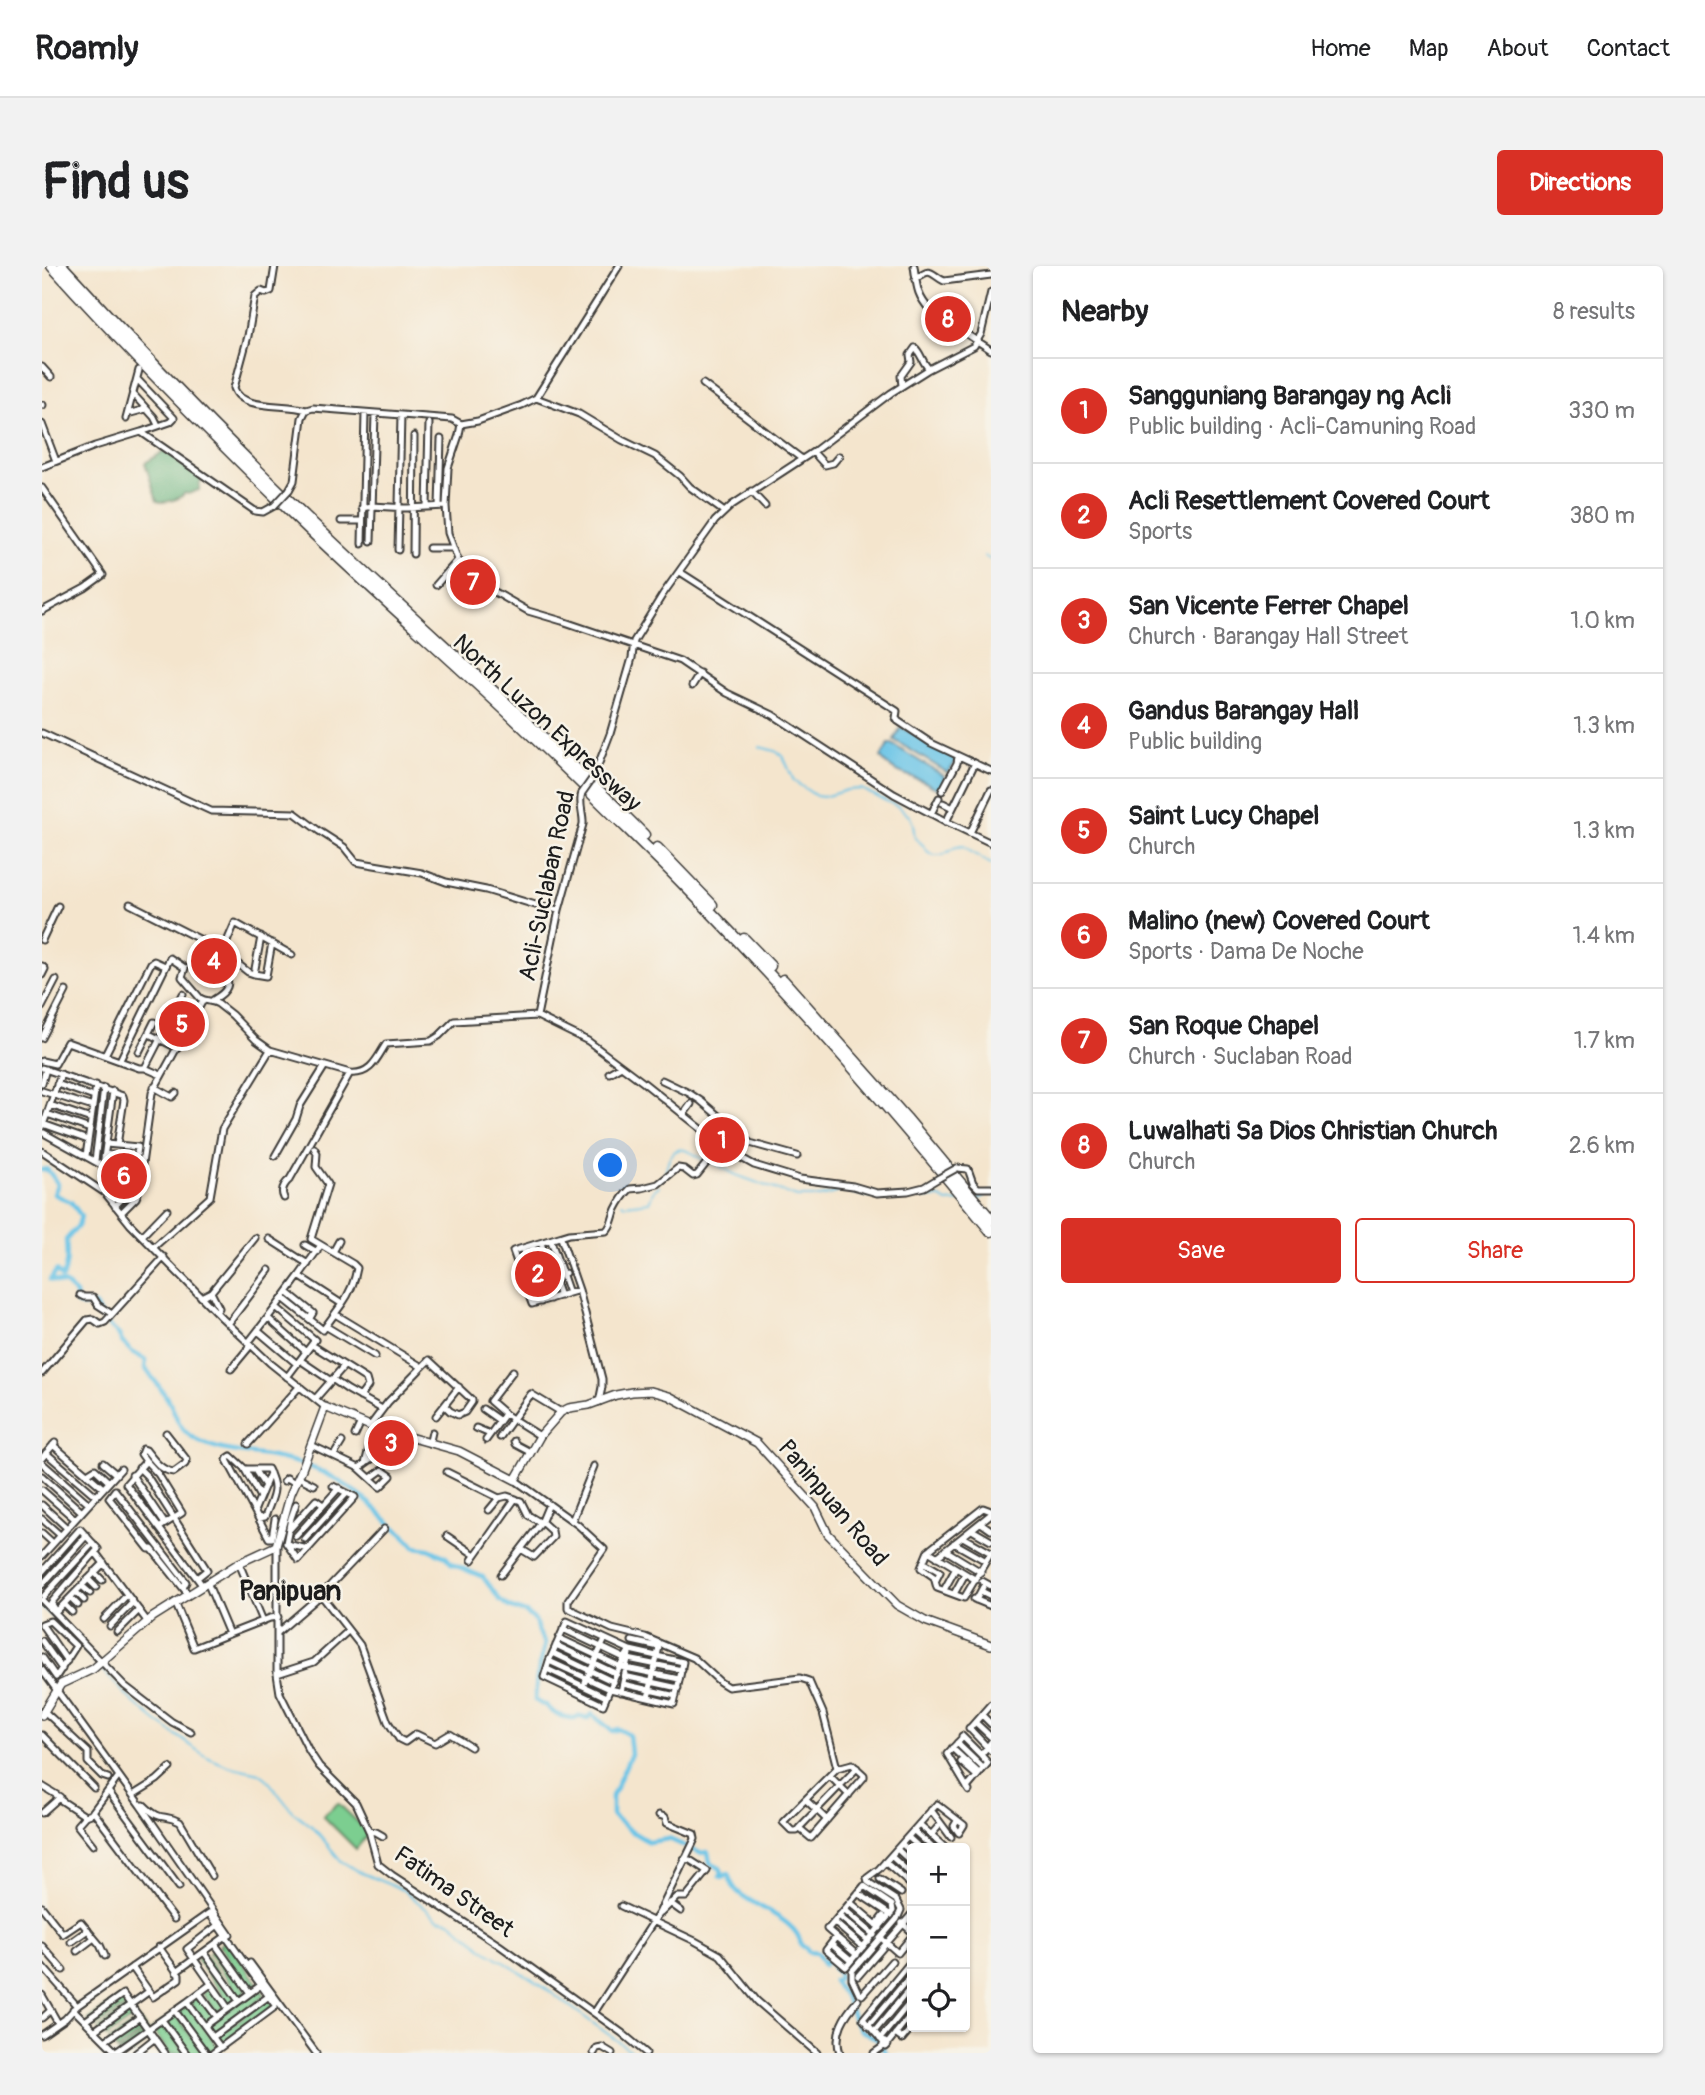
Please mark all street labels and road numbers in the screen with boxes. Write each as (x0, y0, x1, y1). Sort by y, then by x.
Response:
street label: North Luzon Expressway (447, 628, 647, 818)
street label: Acli-Suclaban Road (513, 788, 581, 984)
street label: Paninpuan Road (772, 1434, 894, 1572)
street label: Fatima Street (389, 1840, 520, 1944)

